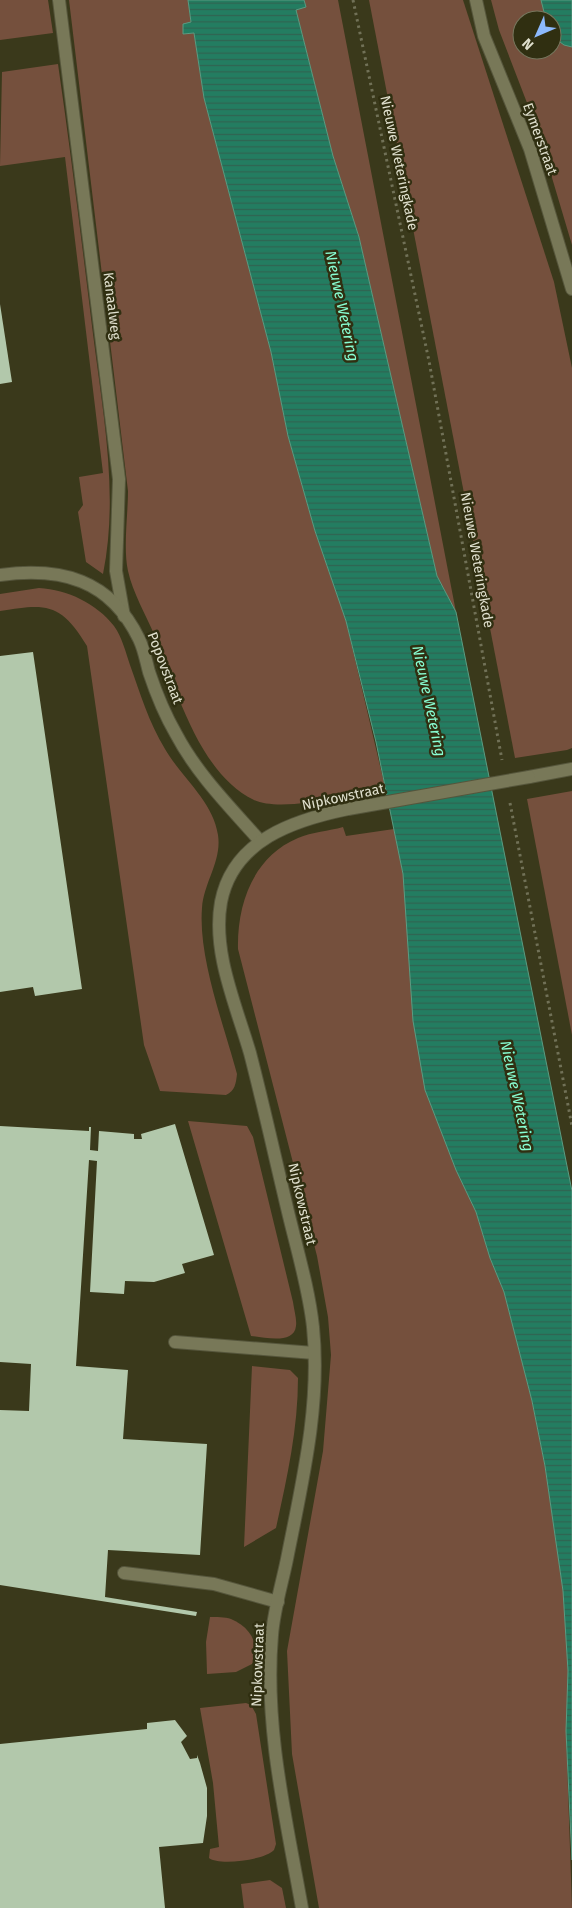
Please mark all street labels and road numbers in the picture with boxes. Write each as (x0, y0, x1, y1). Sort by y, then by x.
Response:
street label: Nieuwe Weteringkade (376, 94, 422, 232)
street label: Eymerstraat (519, 101, 561, 178)
street label: Kanaalweg (99, 271, 125, 342)
street label: Nieuwe Weteringkade (457, 491, 497, 629)
street label: Popovstraat (143, 630, 187, 707)
street label: Nipkowstraat (300, 780, 387, 814)
street label: Nipkowstraat (284, 1161, 320, 1248)
street label: Nipkowstraat (248, 1622, 268, 1707)

